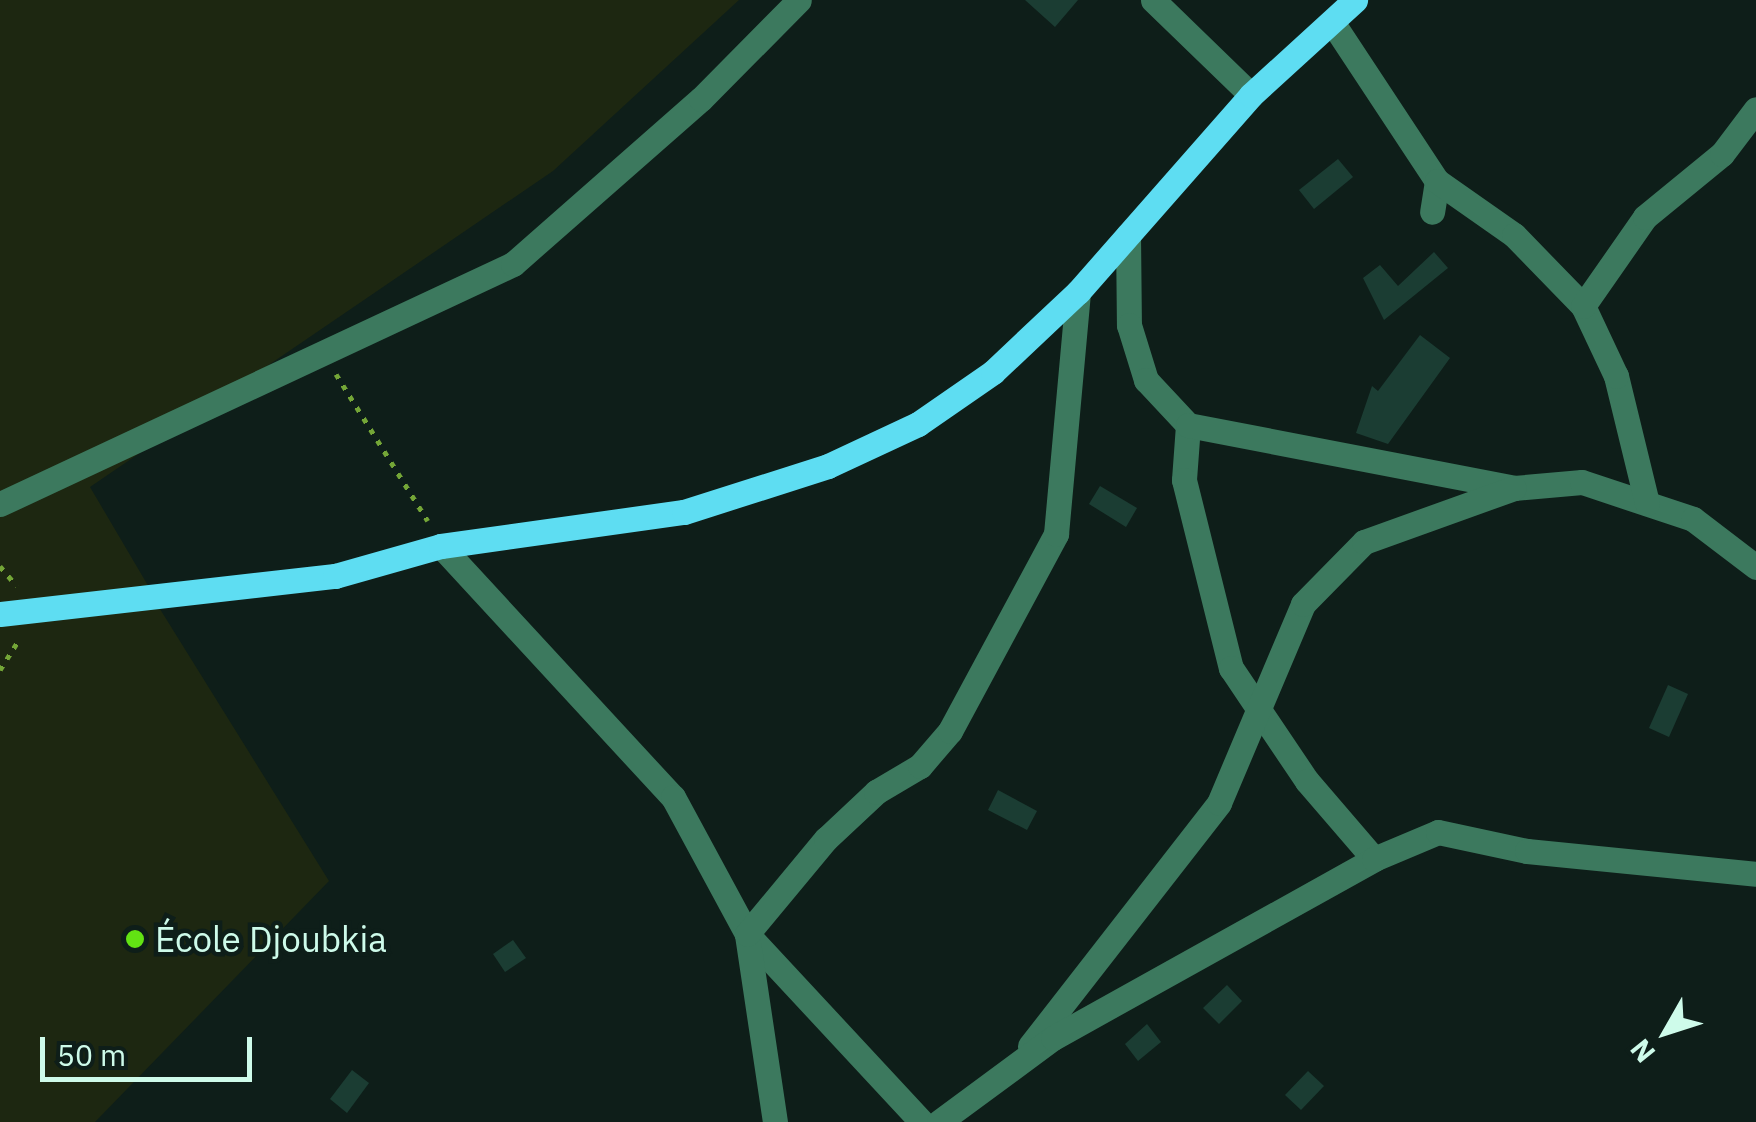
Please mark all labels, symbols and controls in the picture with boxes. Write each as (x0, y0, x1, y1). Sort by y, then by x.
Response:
place label: École Djoubkia (155, 918, 387, 960)
marker: École Djoubkia (124, 928, 146, 950)
north arrow (1616, 982, 1716, 1082)
scale bar (45, 1017, 258, 1079)
text: N (1622, 1032, 1663, 1071)
text: 50 m (57, 1035, 126, 1074)

